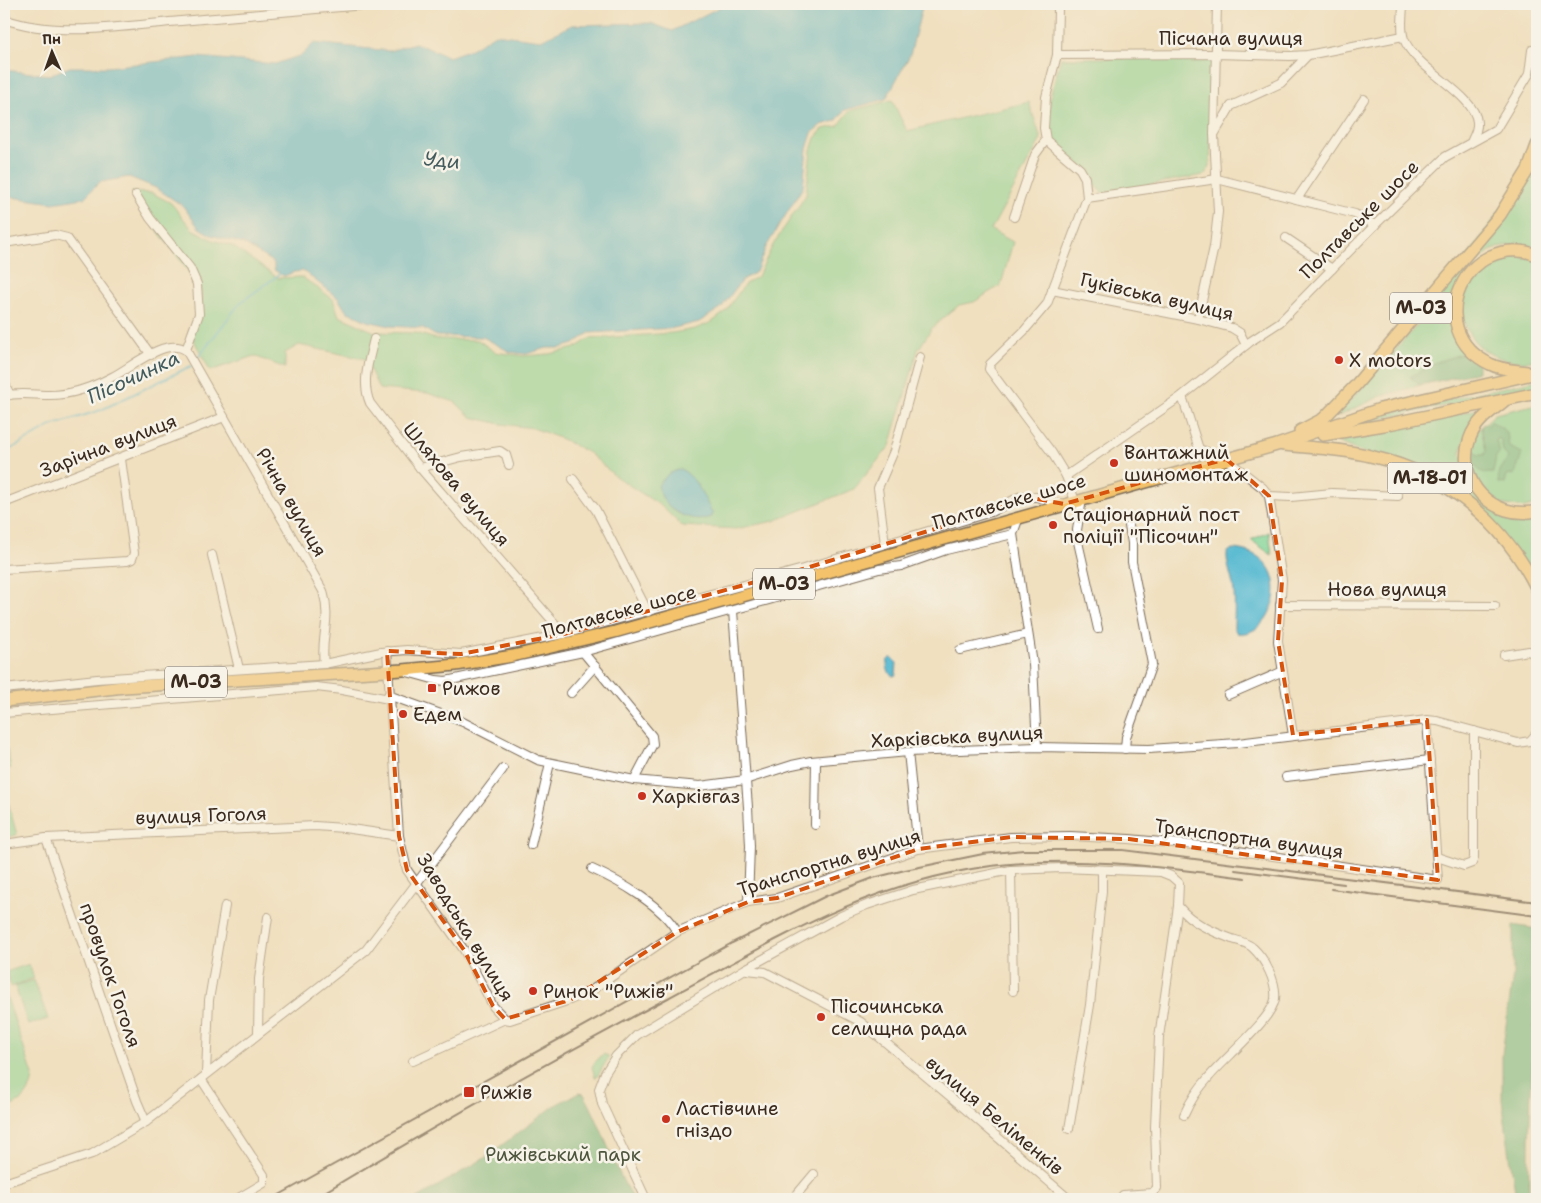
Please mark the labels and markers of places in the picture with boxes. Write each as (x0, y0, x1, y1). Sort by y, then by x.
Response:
place label: Х motors (1349, 348, 1432, 373)
marker: Х motors (1333, 354, 1345, 366)
place label: Вантажний шиномонтаж (1124, 440, 1248, 487)
marker: Вантажний шиномонтаж (1108, 457, 1120, 469)
place label: Стаціонарний пост поліції "Пісочин" (1063, 502, 1240, 549)
marker: Стаціонарний пост поліції "Пісочин" (1047, 519, 1059, 531)
place label: Рижов (442, 676, 500, 701)
marker: Рижов (426, 682, 438, 694)
place label: Едем (413, 702, 462, 727)
marker: Едем (397, 708, 409, 720)
place label: Харківгаз (652, 784, 740, 809)
marker: Харківгаз (636, 790, 648, 802)
place label: Ринок "Рижів" (543, 979, 674, 1004)
marker: Ринок "Рижів" (527, 985, 539, 997)
place label: Пісочинська селищна рада (831, 994, 967, 1041)
marker: Пісочинська селищна рада (815, 1011, 827, 1023)
place label: Рижів (480, 1080, 532, 1105)
marker: Рижів (462, 1085, 476, 1099)
place label: Ластівчине гніздо (676, 1096, 779, 1143)
marker: Ластівчине гніздо (660, 1113, 672, 1125)

